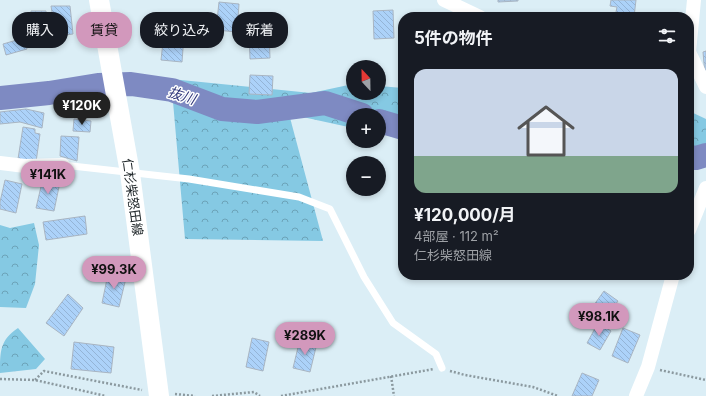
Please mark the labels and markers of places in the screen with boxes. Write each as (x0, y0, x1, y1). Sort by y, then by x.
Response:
pin: ¥120K (54, 92, 110, 126)
pin: ¥141K (20, 161, 76, 195)
pin: ¥99.3K (81, 256, 147, 290)
pin: ¥98.1K (566, 303, 632, 337)
pin: ¥289K (277, 322, 333, 356)

